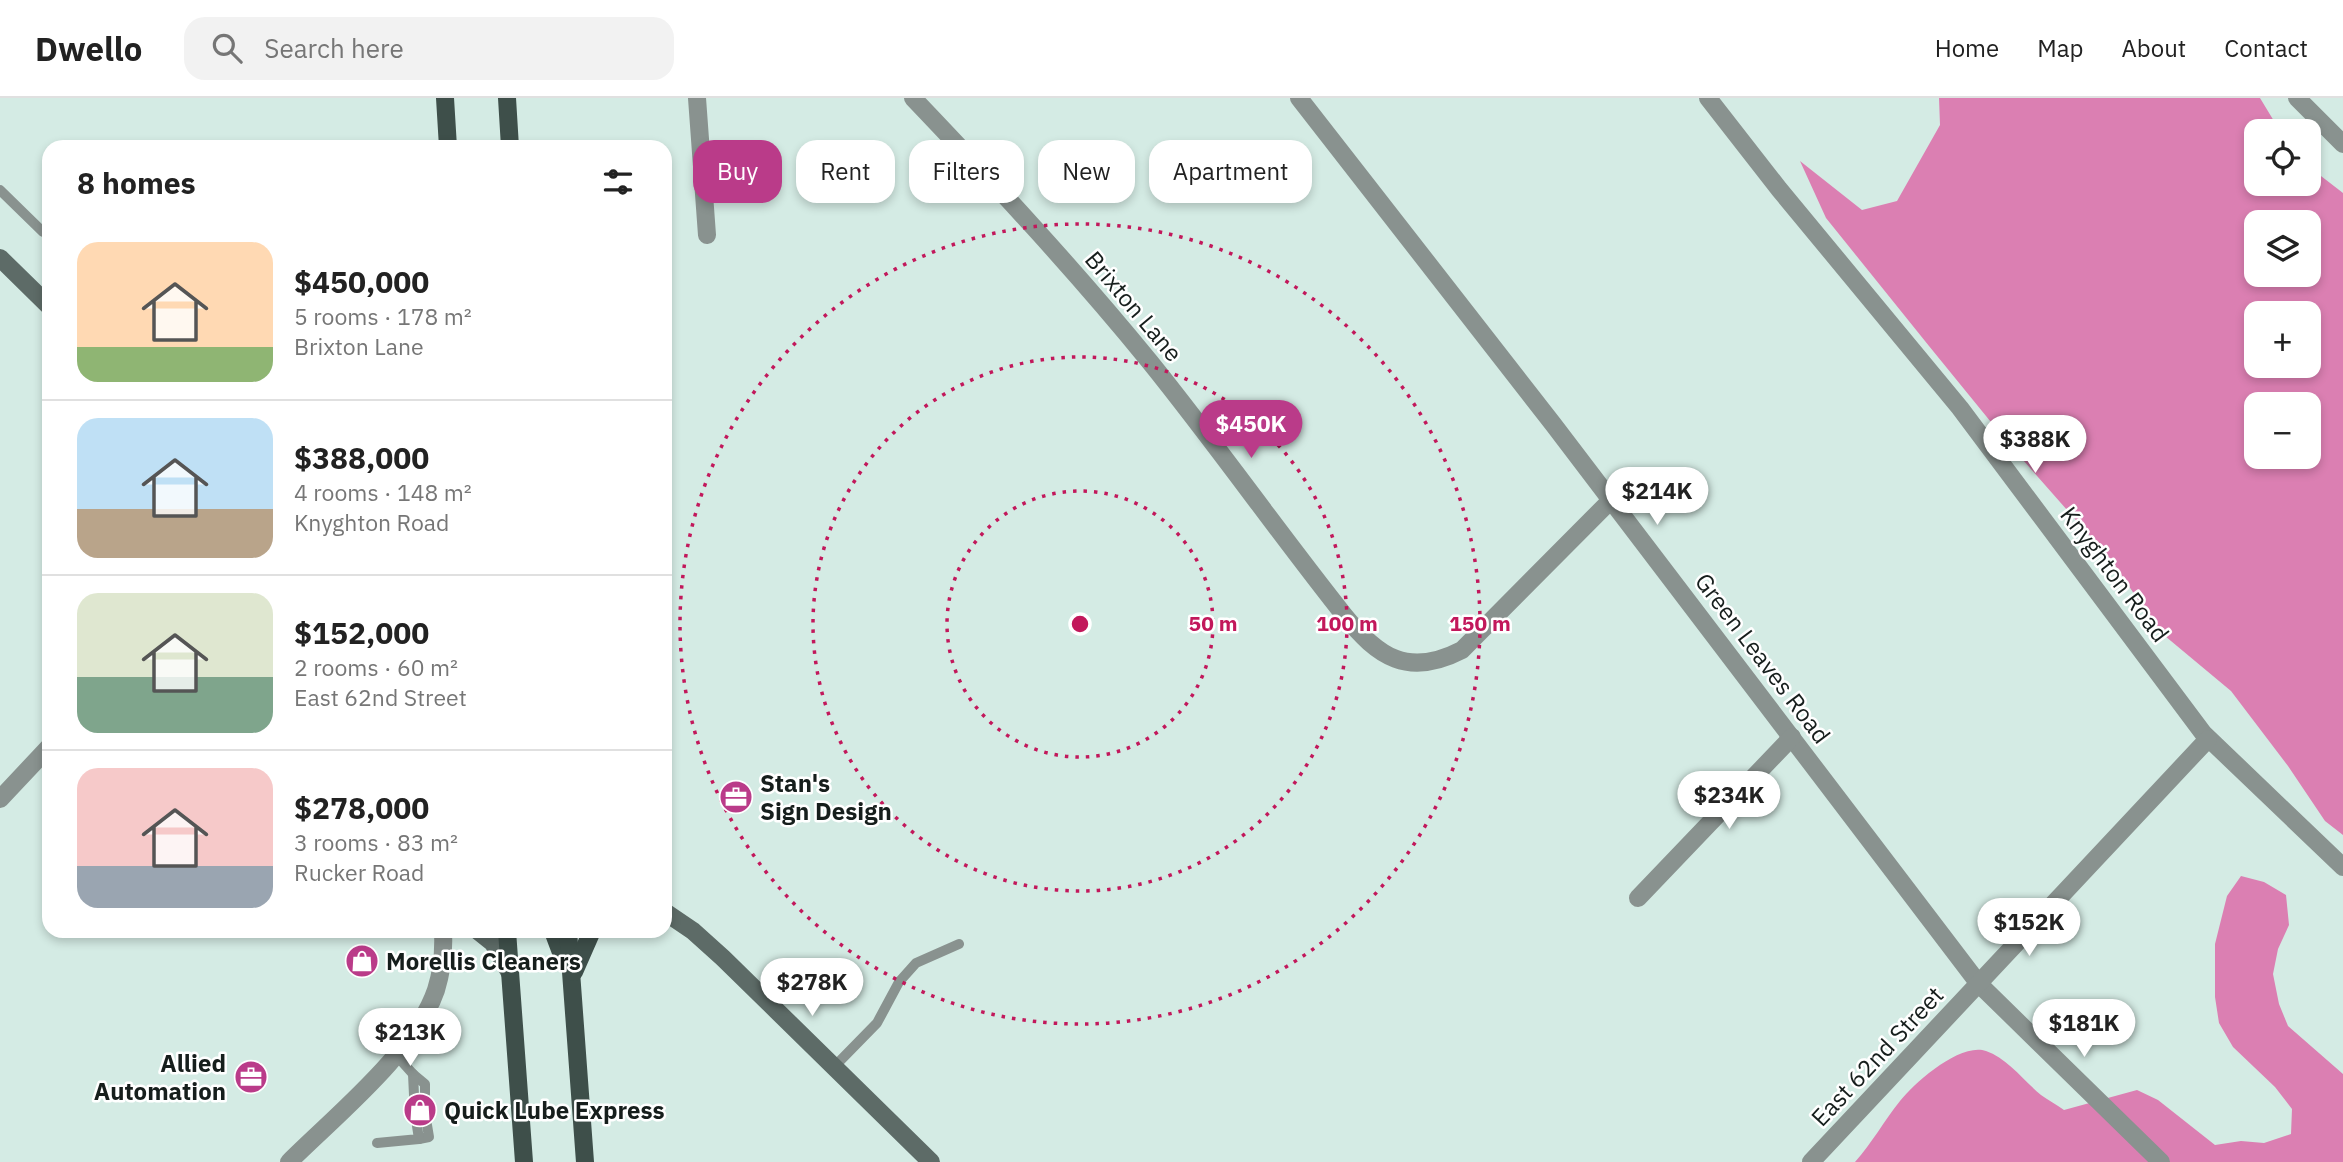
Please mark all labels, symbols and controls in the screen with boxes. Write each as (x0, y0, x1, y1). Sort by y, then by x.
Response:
search box (184, 17, 674, 80)
text: Dwello (35, 27, 142, 70)
icon: search (208, 29, 246, 67)
text: Search here (264, 31, 404, 65)
text: Home (1935, 32, 1999, 64)
text: Map (2037, 32, 2083, 64)
text: About (2121, 32, 2186, 64)
text: Contact (2224, 32, 2308, 64)
map controls (2244, 119, 2321, 469)
button: locate (2244, 119, 2321, 196)
chip: Buy (693, 140, 782, 203)
chip: Rent (796, 140, 895, 203)
chip: Filters (909, 140, 1024, 203)
chip: New (1038, 140, 1135, 203)
chip: Apartment (1149, 140, 1312, 203)
text: 8 homes (77, 163, 196, 202)
icon: filters (599, 163, 637, 201)
button: layers (2244, 210, 2321, 287)
street label: Brixton Lane (1078, 244, 1190, 368)
text: $450,000 (294, 262, 429, 301)
icon: home (133, 270, 217, 354)
text: 5 rooms · 178 m² (294, 301, 472, 331)
button: + (2244, 301, 2321, 378)
text: Brixton Lane (294, 331, 424, 361)
button: − (2244, 392, 2321, 469)
pin: $450K (1202, 400, 1300, 460)
text: $450K (1215, 408, 1287, 438)
pin: $388K (1986, 416, 2084, 475)
text: $388K (1999, 423, 2071, 453)
text: $388,000 (294, 438, 429, 477)
icon: home (133, 446, 217, 530)
pin: $214K (1608, 468, 1706, 527)
text: $214K (1621, 475, 1693, 505)
text: 4 rooms · 148 m² (294, 477, 472, 507)
street label: Knyghton Road (2053, 500, 2177, 648)
text: Knyghton Road (294, 507, 449, 537)
street label: Green Leaves Road (1688, 566, 1838, 750)
text: 50 m (1189, 609, 1237, 637)
text: 100 m (1316, 609, 1378, 637)
text: 150 m (1449, 609, 1511, 637)
centre of rings (1068, 612, 1092, 636)
text: $152,000 (294, 613, 429, 652)
icon: home (133, 621, 217, 705)
text: 2 rooms · 60 m² (294, 652, 458, 682)
text: East 62nd Street (294, 682, 467, 712)
place label: Stan's Sign Design (760, 767, 892, 827)
pin: $234K (1680, 772, 1778, 831)
office icon: Stan's Sign Design (717, 778, 755, 816)
text: $234K (1693, 779, 1765, 809)
text: $278,000 (294, 788, 429, 827)
icon: home (133, 796, 217, 880)
text: 3 rooms · 83 m² (294, 827, 458, 857)
text: Rucker Road (294, 857, 424, 887)
pin: $152K (1980, 898, 2078, 958)
text: $152K (1993, 906, 2065, 936)
shop icon: Morellis Cleaners (343, 942, 381, 980)
place label: Morellis Cleaners (386, 945, 581, 977)
pin: $278K (763, 958, 861, 1018)
text: $278K (776, 966, 848, 996)
street label: East 62nd Street (1804, 979, 1950, 1133)
pin: $181K (2035, 1000, 2133, 1059)
text: $181K (2048, 1007, 2120, 1037)
pin: $213K (361, 1009, 459, 1068)
text: $213K (374, 1016, 446, 1046)
place label: Allied Automation (94, 1047, 226, 1107)
office icon: Allied Automation (232, 1058, 270, 1096)
shop icon: Quick Lube Express (401, 1091, 439, 1129)
place label: Quick Lube Express (444, 1094, 665, 1126)

